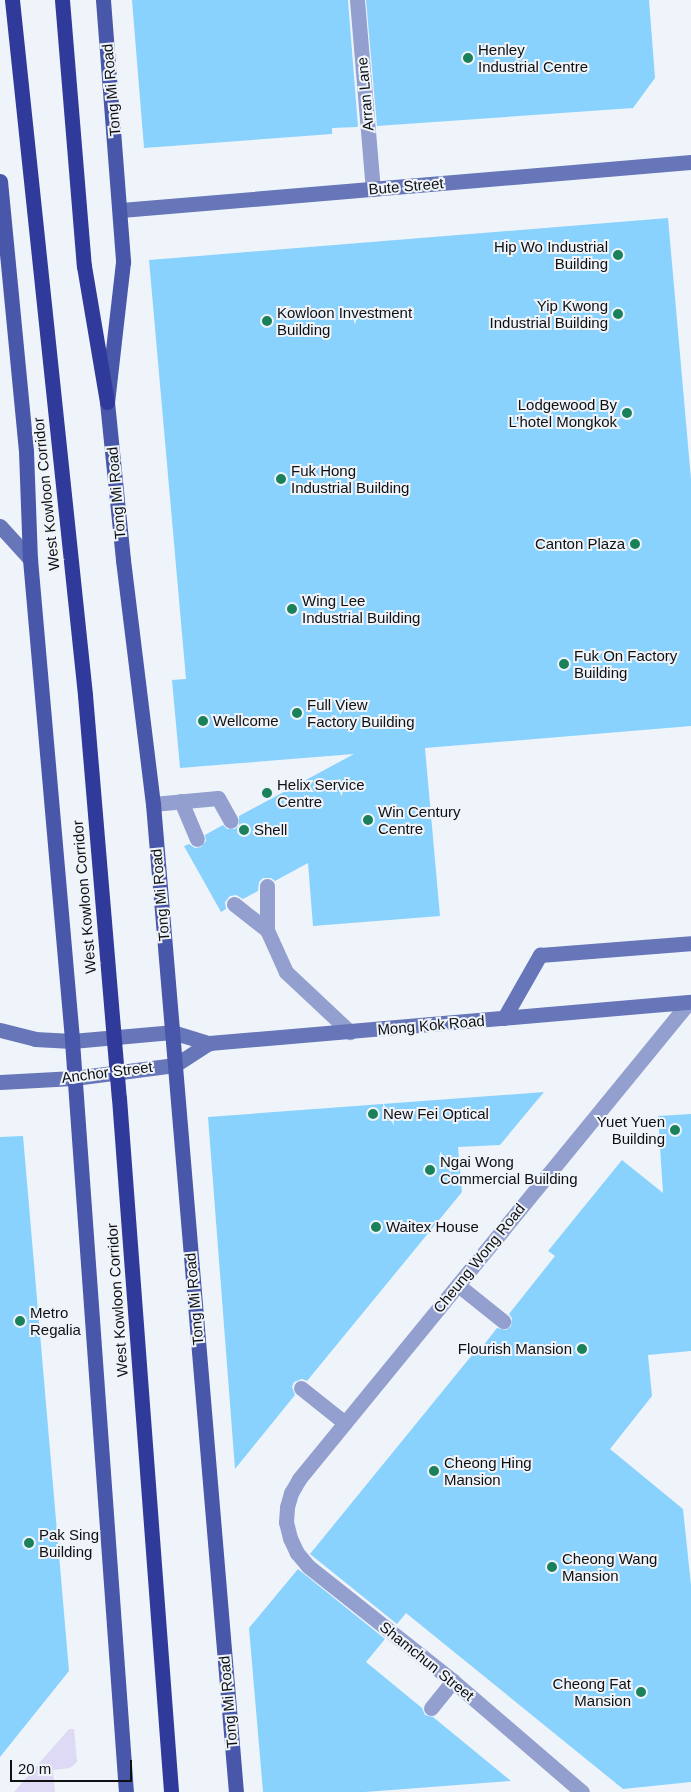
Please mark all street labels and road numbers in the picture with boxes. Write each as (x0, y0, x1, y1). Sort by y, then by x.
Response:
street label: Tong Mi Road (98, 43, 124, 137)
street label: Arran Lane (353, 56, 377, 132)
street label: Bute Street (368, 174, 444, 198)
street label: West Kowloon Corridor (29, 417, 63, 571)
street label: Tong Mi Road (103, 446, 129, 540)
street label: West Kowloon Corridor (68, 820, 100, 974)
street label: Tong Mi Road (147, 848, 173, 942)
street label: Mong Kok Road (377, 1011, 485, 1039)
street label: Anchor Street (60, 1057, 154, 1087)
street label: Cheung Wong Road (429, 1200, 529, 1316)
street label: West Kowloon Corridor (103, 1223, 131, 1377)
street label: Tong Mi Road (181, 1252, 207, 1346)
street label: Shamchun Street (376, 1618, 478, 1704)
street label: Tong Mi Road (215, 1655, 241, 1749)

